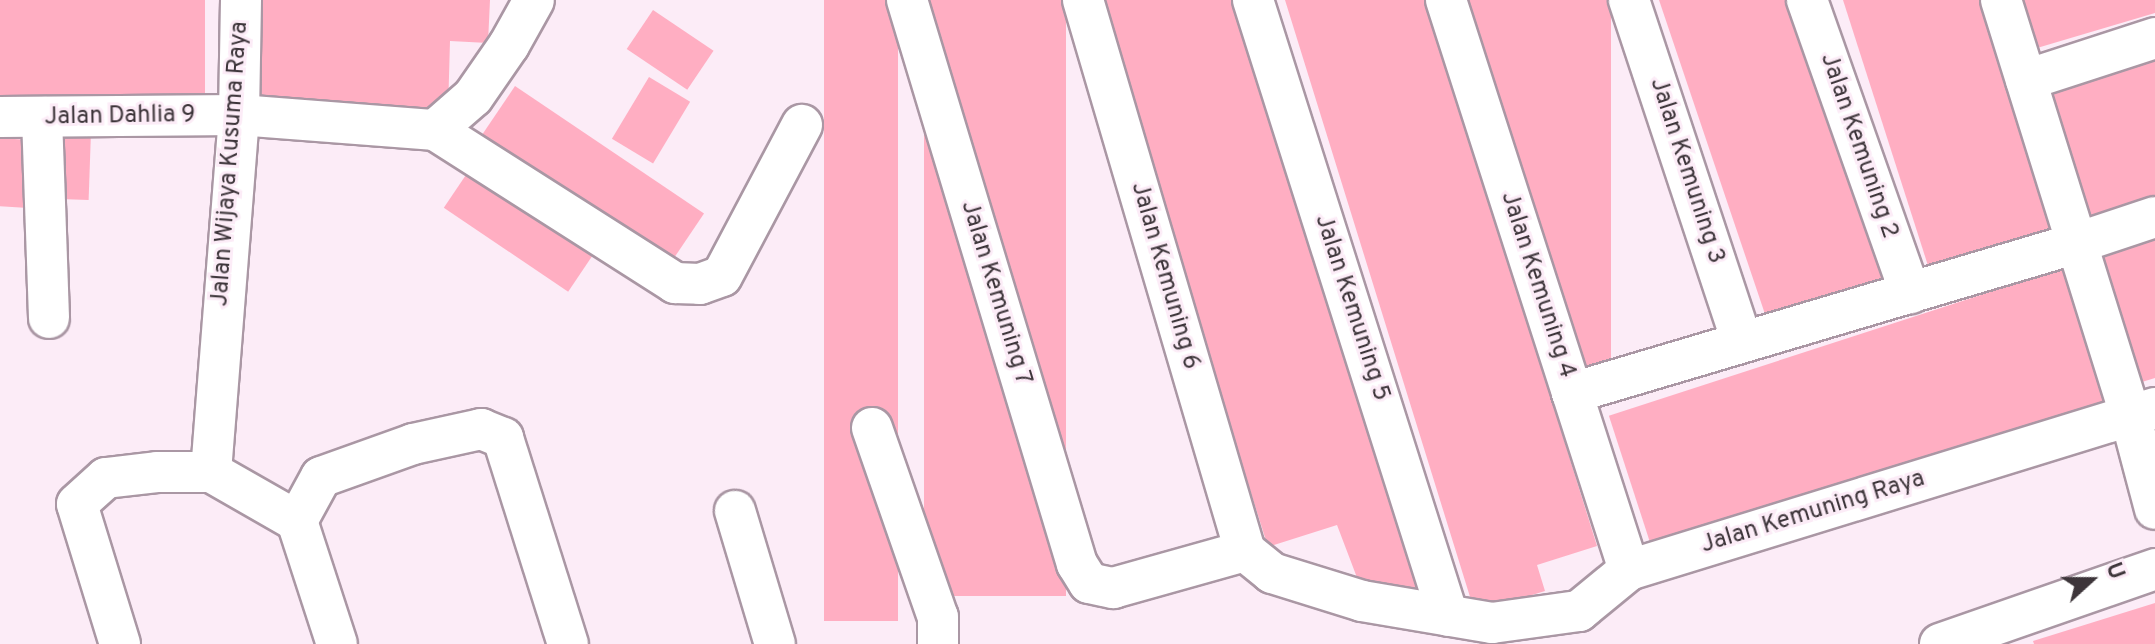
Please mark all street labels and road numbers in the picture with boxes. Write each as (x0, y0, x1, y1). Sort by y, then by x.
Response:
street label: Jalan Wijaya Kusuma Raya (207, 20, 255, 308)
street label: Jalan Kemuning 2 (1813, 50, 1903, 242)
street label: Jalan Kemuning 3 (1642, 74, 1730, 268)
street label: Jalan Dahlia 9 (44, 101, 196, 133)
street label: Jalan Kemuning 6 (1123, 179, 1205, 373)
street label: Jalan Kemuning 4 (1493, 188, 1581, 382)
street label: Jalan Kemuning 7 (953, 197, 1037, 389)
street label: Jalan Kemuning 5 (1307, 211, 1395, 405)
street label: Jalan Kemuning Raya (1698, 465, 1928, 561)

